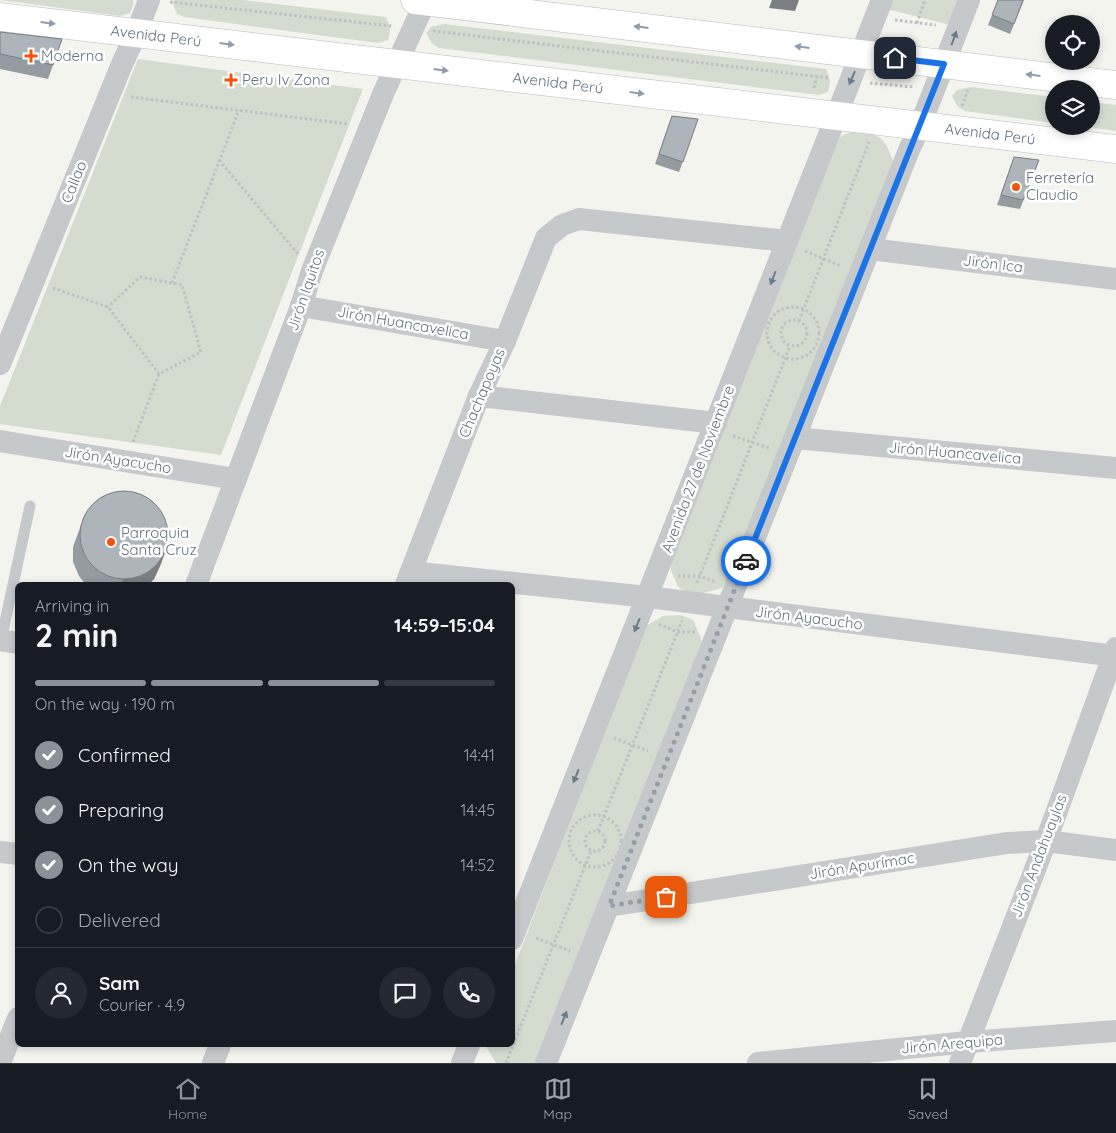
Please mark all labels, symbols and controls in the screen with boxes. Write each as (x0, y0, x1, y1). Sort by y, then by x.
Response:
map controls (1045, 15, 1100, 135)
button: locate (1045, 15, 1100, 70)
one-way arrow (41, 19, 57, 27)
street label: Avenida Perú (110, 21, 203, 50)
one-way arrow (632, 23, 648, 31)
one-way arrow (951, 30, 958, 45)
pin (874, 37, 916, 79)
one-way arrow (219, 40, 235, 48)
one-way arrow (794, 43, 810, 51)
icon: home (881, 44, 909, 72)
place label: Moderna (41, 46, 104, 65)
marker: Moderna (25, 50, 37, 62)
one-way arrow (433, 66, 449, 74)
street label: Avenida Perú (512, 68, 605, 97)
place label: Peru Iv Zona (242, 70, 330, 89)
one-way arrow (848, 71, 856, 86)
one-way arrow (1025, 71, 1041, 79)
marker: Peru Iv Zona (224, 73, 238, 87)
button: layers (1045, 80, 1100, 135)
one-way arrow (629, 89, 645, 97)
street label: Avenida Perú (944, 119, 1037, 148)
street label: Callao (56, 158, 91, 206)
place label: Ferretería Claudio (1026, 168, 1094, 204)
marker: Ferretería Claudio (1010, 181, 1022, 193)
street label: Jirón Iquitos (283, 247, 328, 333)
street label: Jirón Ica (962, 250, 1024, 277)
one-way arrow (768, 271, 776, 285)
street label: Jirón Huancavelica (336, 302, 470, 343)
street label: Chachapoyas (454, 345, 509, 441)
street label: Avenida 27 de Noviembre (657, 383, 738, 555)
street label: Jirón Huancavelica (888, 437, 1022, 468)
street label: Jirón Ayacucho (63, 442, 173, 477)
place label: Parroquia Santa Cruz (121, 523, 197, 559)
marker: Parroquia Santa Cruz (105, 536, 117, 548)
courier (721, 536, 771, 586)
icon: car (732, 547, 760, 575)
text: Arriving in (35, 596, 109, 616)
street label: Jirón Ayacucho (754, 601, 864, 634)
text: 14:59–15:04 (394, 613, 495, 637)
text: 2 min (35, 615, 118, 655)
one-way arrow (632, 618, 640, 632)
text: On the way · 190 m (35, 694, 175, 714)
icon: check (35, 741, 63, 769)
text: Confirmed (78, 743, 171, 767)
text: 14:41 (464, 745, 495, 765)
one-way arrow (572, 768, 580, 783)
street label: Jirón Andahuaylas (1006, 792, 1071, 920)
icon: check (35, 796, 63, 824)
text: Preparing (78, 798, 164, 822)
text: 14:45 (461, 800, 495, 820)
street label: Jirón Apurímac (808, 848, 916, 883)
icon: check (35, 851, 63, 879)
text: On the way (78, 853, 179, 877)
text: 14:52 (460, 855, 495, 875)
pin (645, 876, 687, 918)
icon: bag (652, 883, 680, 911)
text: Delivered (78, 908, 161, 932)
button: person (35, 967, 87, 1019)
button: chat (379, 967, 431, 1019)
button: phone (443, 967, 495, 1019)
text: Sam (99, 971, 140, 995)
text: Courier · 4.9 (99, 995, 185, 1015)
one-way arrow (560, 1010, 568, 1025)
street label: Jirón Arequipa (900, 1030, 1004, 1057)
tab: Home (168, 1075, 207, 1123)
tab: Map (543, 1075, 572, 1123)
tab: Saved (908, 1075, 948, 1123)

